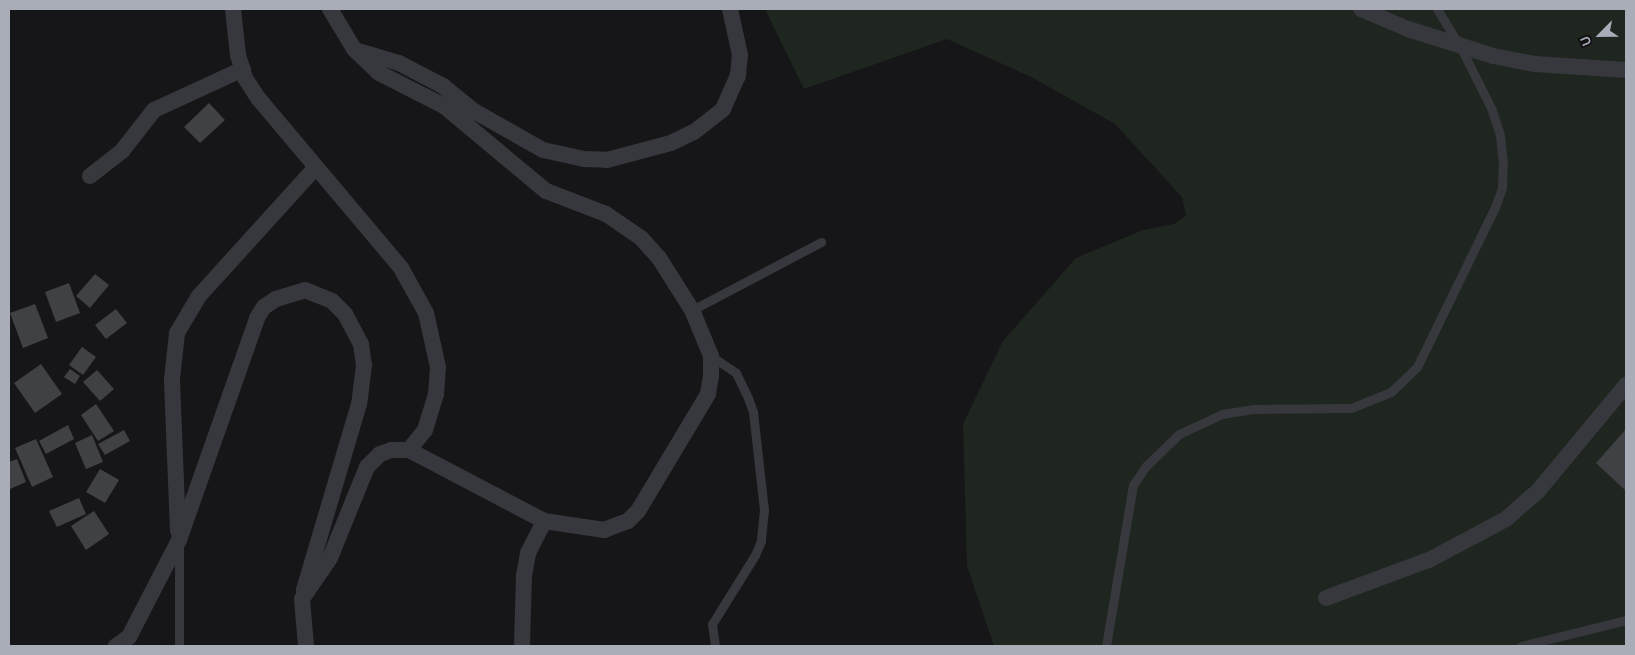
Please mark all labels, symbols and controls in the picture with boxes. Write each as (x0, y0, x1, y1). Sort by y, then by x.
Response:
north arrow (1575, 10, 1625, 60)
text: U (1576, 33, 1595, 49)

